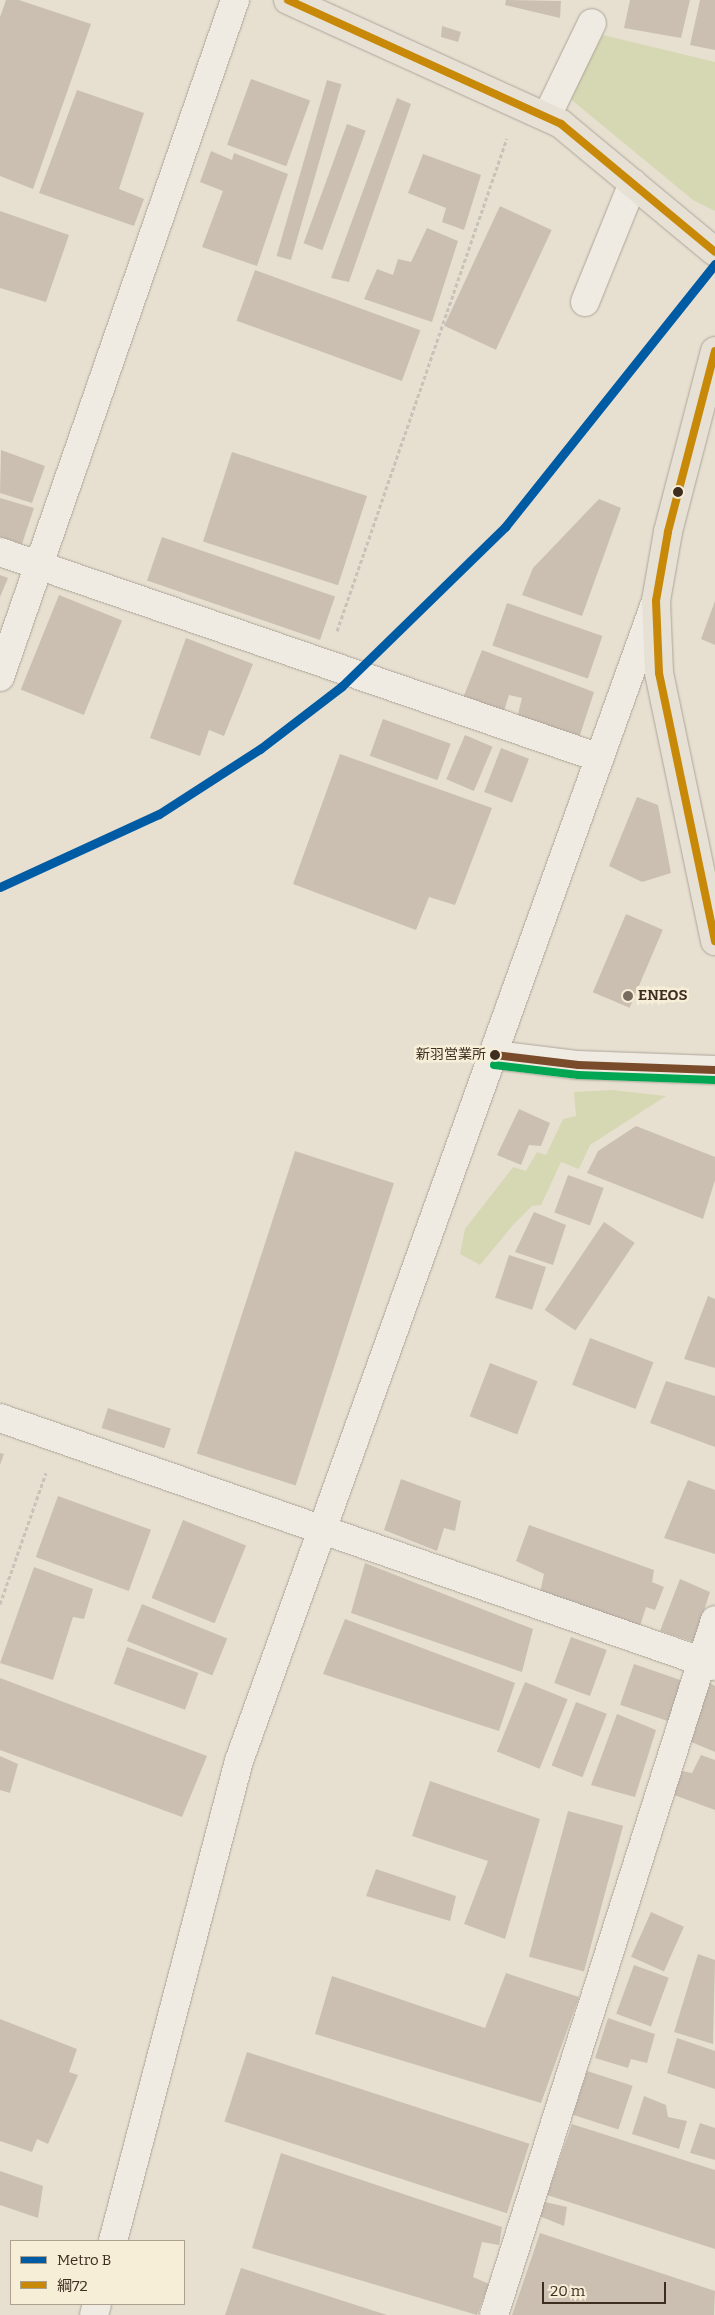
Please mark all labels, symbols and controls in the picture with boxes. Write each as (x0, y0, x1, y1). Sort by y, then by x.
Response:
unlabelled marker (673, 487, 683, 497)
place label: ENEOS (638, 987, 687, 1005)
marker: ENEOS (622, 990, 634, 1002)
place label: 新羽営業所 (416, 1047, 486, 1063)
marker: 新羽営業所 (490, 1050, 500, 1060)
legend (10, 2240, 185, 2305)
text: Metro B (57, 2251, 111, 2269)
scale bar (545, 2272, 669, 2304)
text: 綱72 (57, 2277, 88, 2295)
text: 20 m (550, 2282, 585, 2300)

